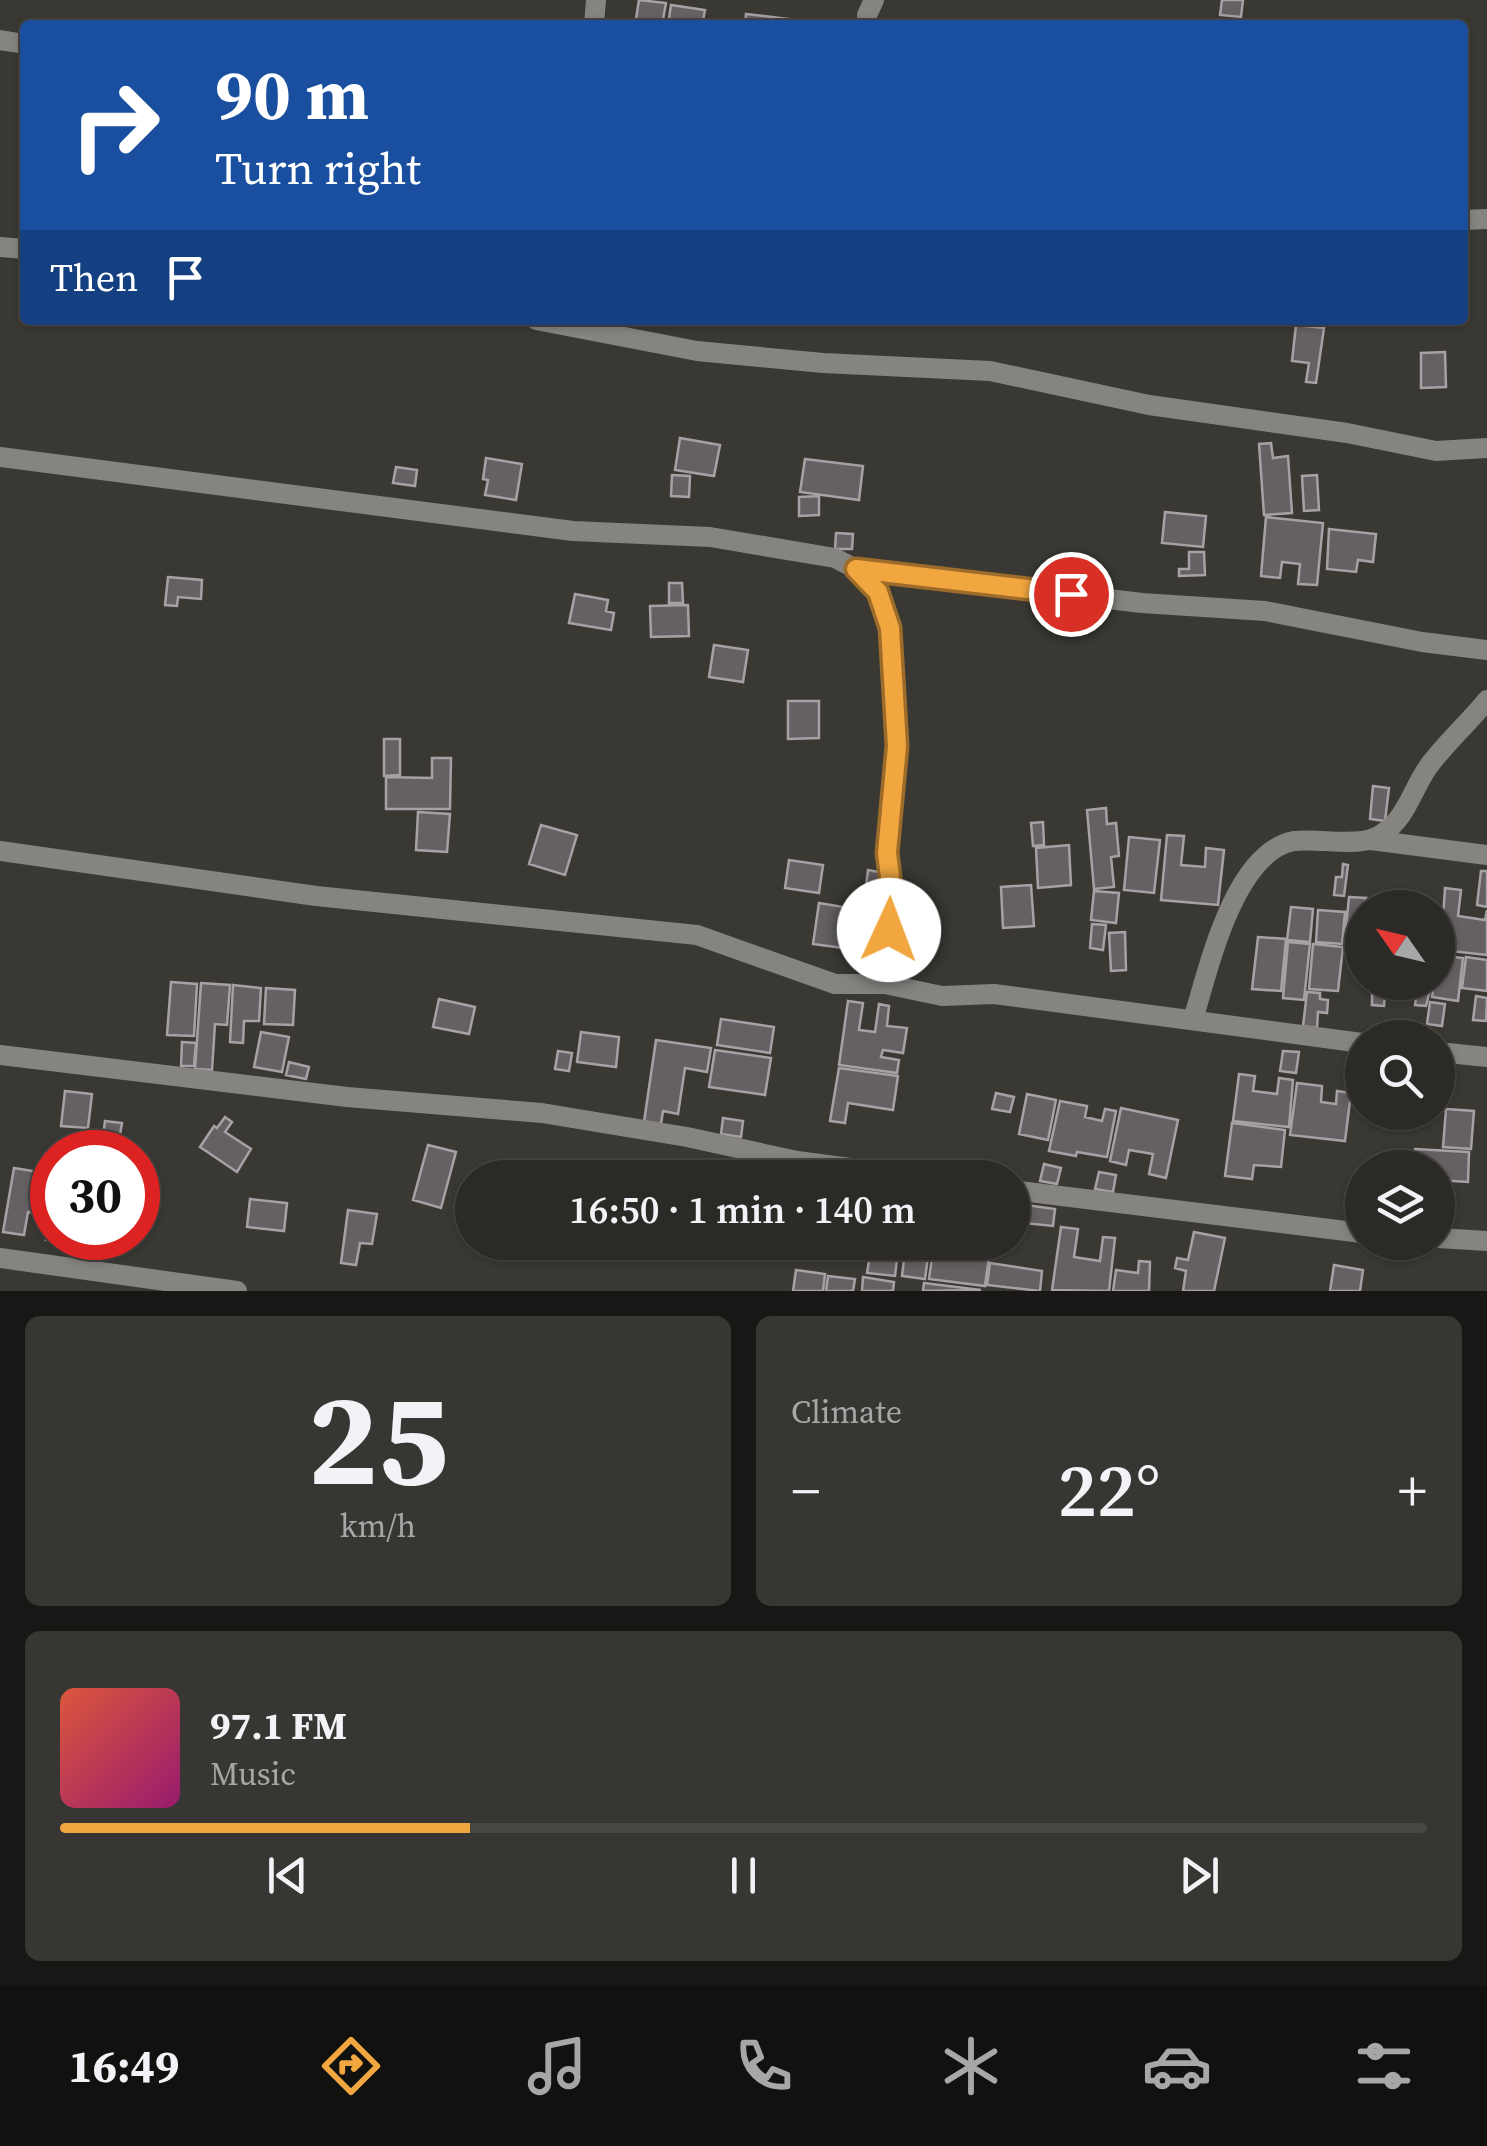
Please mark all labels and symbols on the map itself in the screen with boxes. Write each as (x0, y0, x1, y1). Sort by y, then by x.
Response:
pin (1029, 552, 1114, 637)
position arrow (837, 878, 941, 982)
north arrow (1345, 890, 1455, 1000)
speed limit sign: 30 (30, 1130, 160, 1260)

